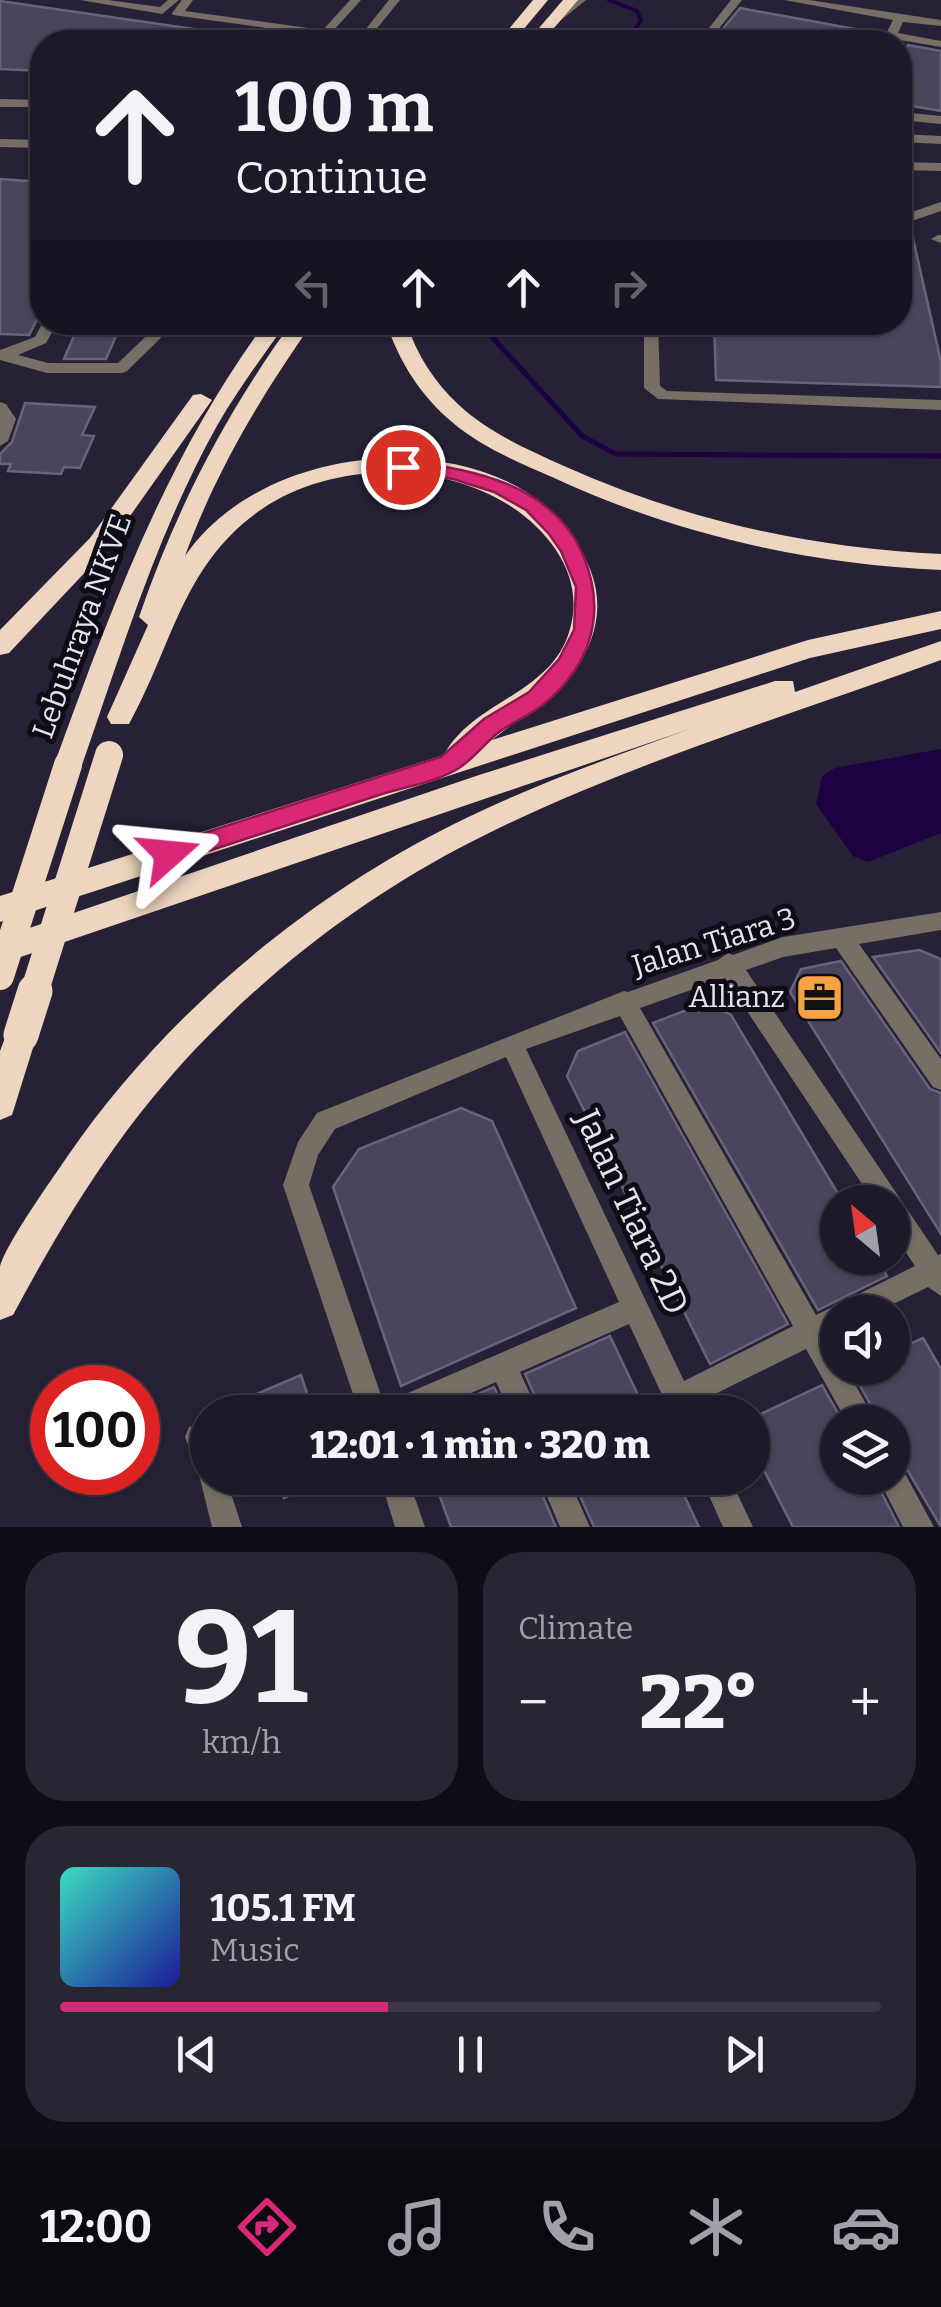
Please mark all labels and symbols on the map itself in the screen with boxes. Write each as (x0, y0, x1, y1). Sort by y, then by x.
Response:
pin (361, 425, 446, 510)
street label: Lebuhraya NKVE (25, 509, 139, 743)
position arrow (117, 802, 221, 906)
street label: Jalan Tiara 3 (627, 900, 800, 984)
office icon: Allianz (794, 971, 846, 1023)
place label: Allianz (688, 979, 785, 1015)
street label: Jalan Tiara 2D (566, 1102, 698, 1321)
north arrow (820, 1185, 910, 1275)
speed limit sign: 100 (30, 1365, 160, 1495)

